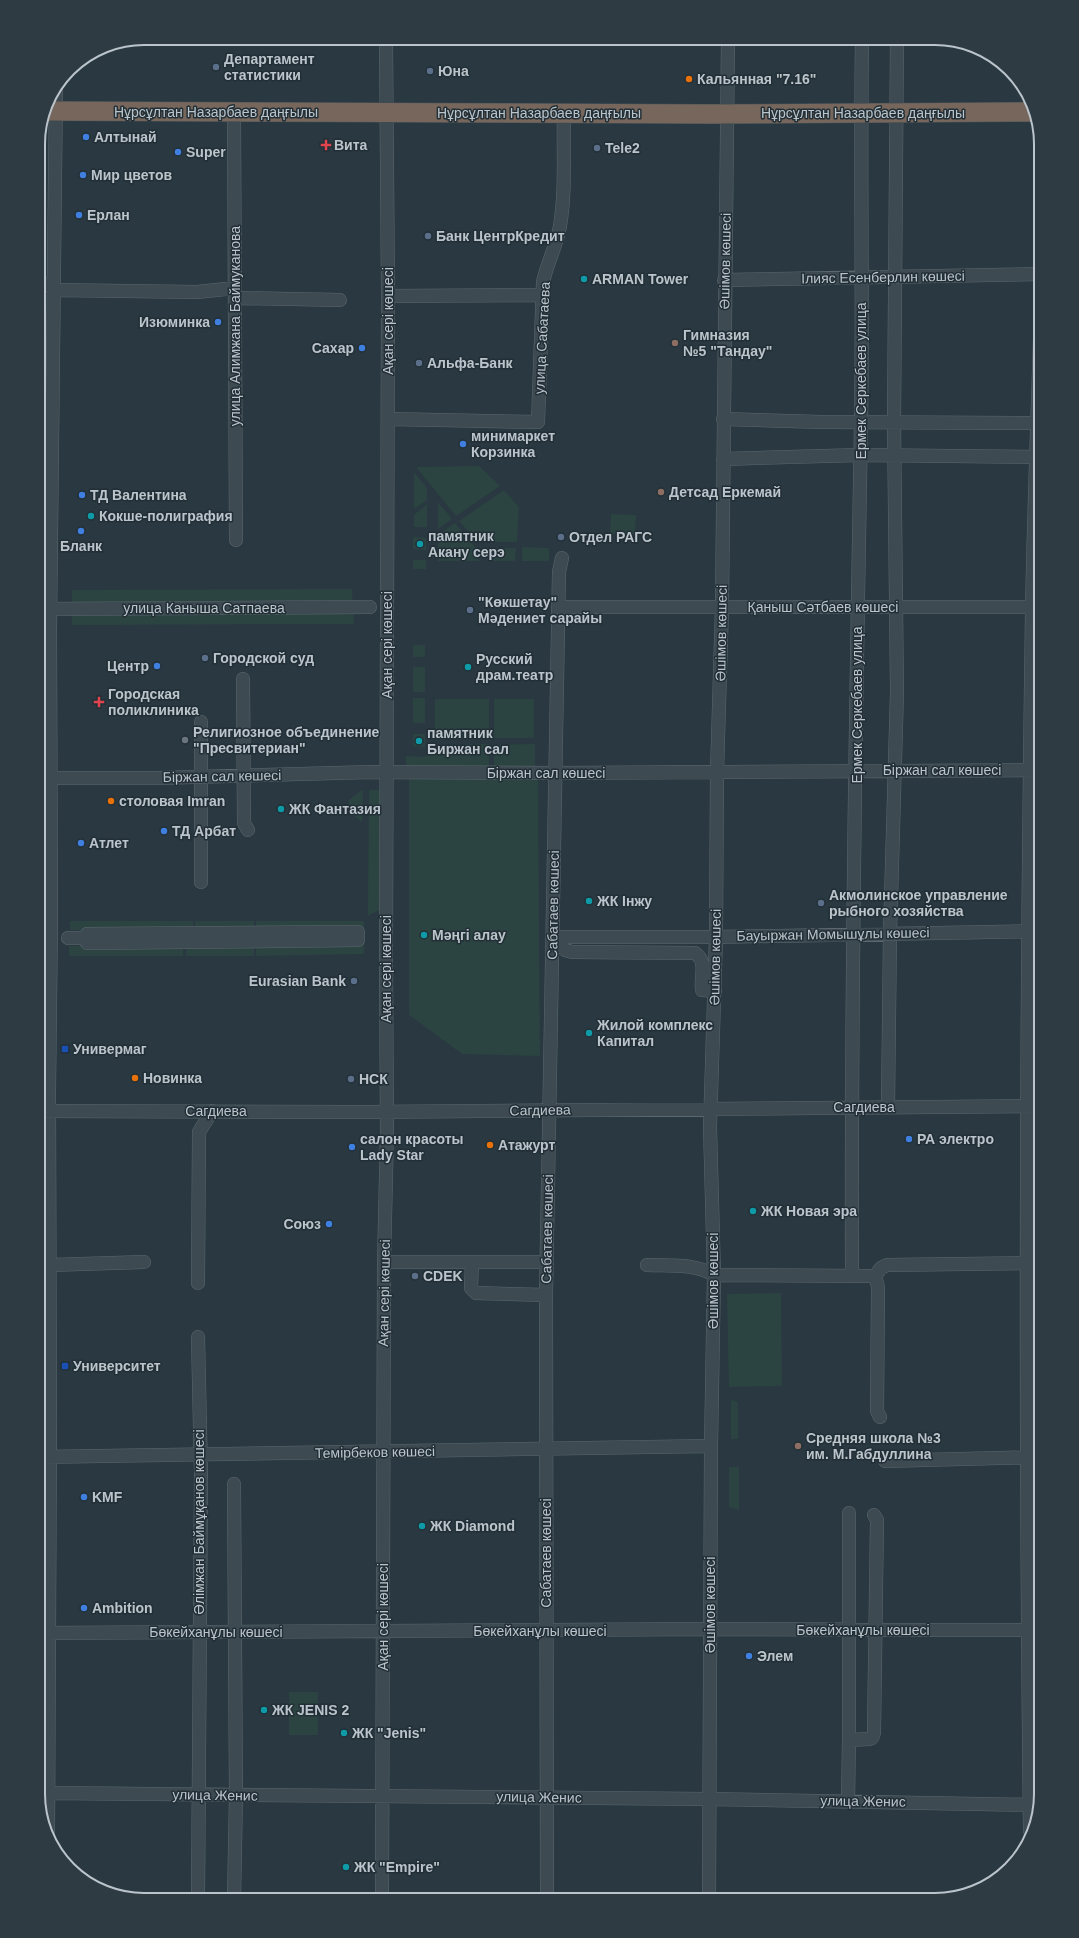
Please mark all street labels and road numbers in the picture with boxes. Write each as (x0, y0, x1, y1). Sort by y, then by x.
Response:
street label: Нұрсұлтан Назарбаев даңғылы (114, 104, 318, 120)
street label: Нұрсұлтан Назарбаев даңғылы (437, 105, 641, 121)
street label: Нұрсұлтан Назарбаев даңғылы (761, 105, 965, 121)
street label: Әшімов көшесі (716, 213, 734, 309)
street label: улица Алимжана Баймуканова (227, 226, 243, 426)
street label: Ақан сері көшесі (380, 267, 396, 375)
street label: Ілияс Есенберлин көшесі (801, 268, 965, 286)
street label: улица Сабатаева (531, 281, 553, 395)
street label: Ермек Серкебаев улица (853, 302, 869, 460)
street label: Әшімов көшесі (712, 585, 730, 681)
street label: Ақан сері көшесі (379, 591, 395, 699)
street label: Қаныш Сәтбаев көшесі (748, 599, 898, 615)
street label: улица Каныша Сатпаева (123, 600, 285, 616)
street label: Ермек Серкебаев улица (849, 626, 865, 784)
street label: Біржан сал көшесі (883, 762, 1001, 778)
street label: Біржан сал көшесі (487, 765, 605, 781)
street label: Біржан сал көшесі (162, 767, 282, 785)
street label: Сабатаев көшесі (544, 850, 562, 960)
street label: Әшімов көшесі (706, 909, 724, 1005)
street label: Ақан сері көшесі (378, 915, 394, 1023)
street label: Бауыржан Момышұлы көшесі (736, 924, 930, 944)
street label: Сагдиева (833, 1099, 895, 1115)
street label: Сагдиева (509, 1101, 571, 1119)
street label: Сагдиева (185, 1103, 247, 1119)
street label: Сабатаев көшесі (538, 1174, 556, 1284)
street label: Әшімов көшесі (705, 1233, 721, 1329)
street label: Ақан сері көшесі (375, 1239, 393, 1347)
street label: Әлімжан Баймұқанов көшесі (191, 1429, 207, 1615)
street label: Темірбеков көшесі (315, 1443, 435, 1461)
street label: Сабатаев көшесі (538, 1498, 554, 1608)
street label: Әшімов көшесі (702, 1557, 718, 1653)
street label: Ақан сері көшесі (375, 1563, 391, 1671)
street label: Бөкейханұлы көшесі (796, 1622, 930, 1638)
street label: Бөкейханұлы көшесі (473, 1623, 607, 1639)
street label: Бөкейханұлы көшесі (149, 1624, 283, 1640)
street label: улица Женис (172, 1786, 258, 1804)
street label: улица Женис (496, 1788, 582, 1806)
street label: улица Женис (820, 1792, 906, 1810)

